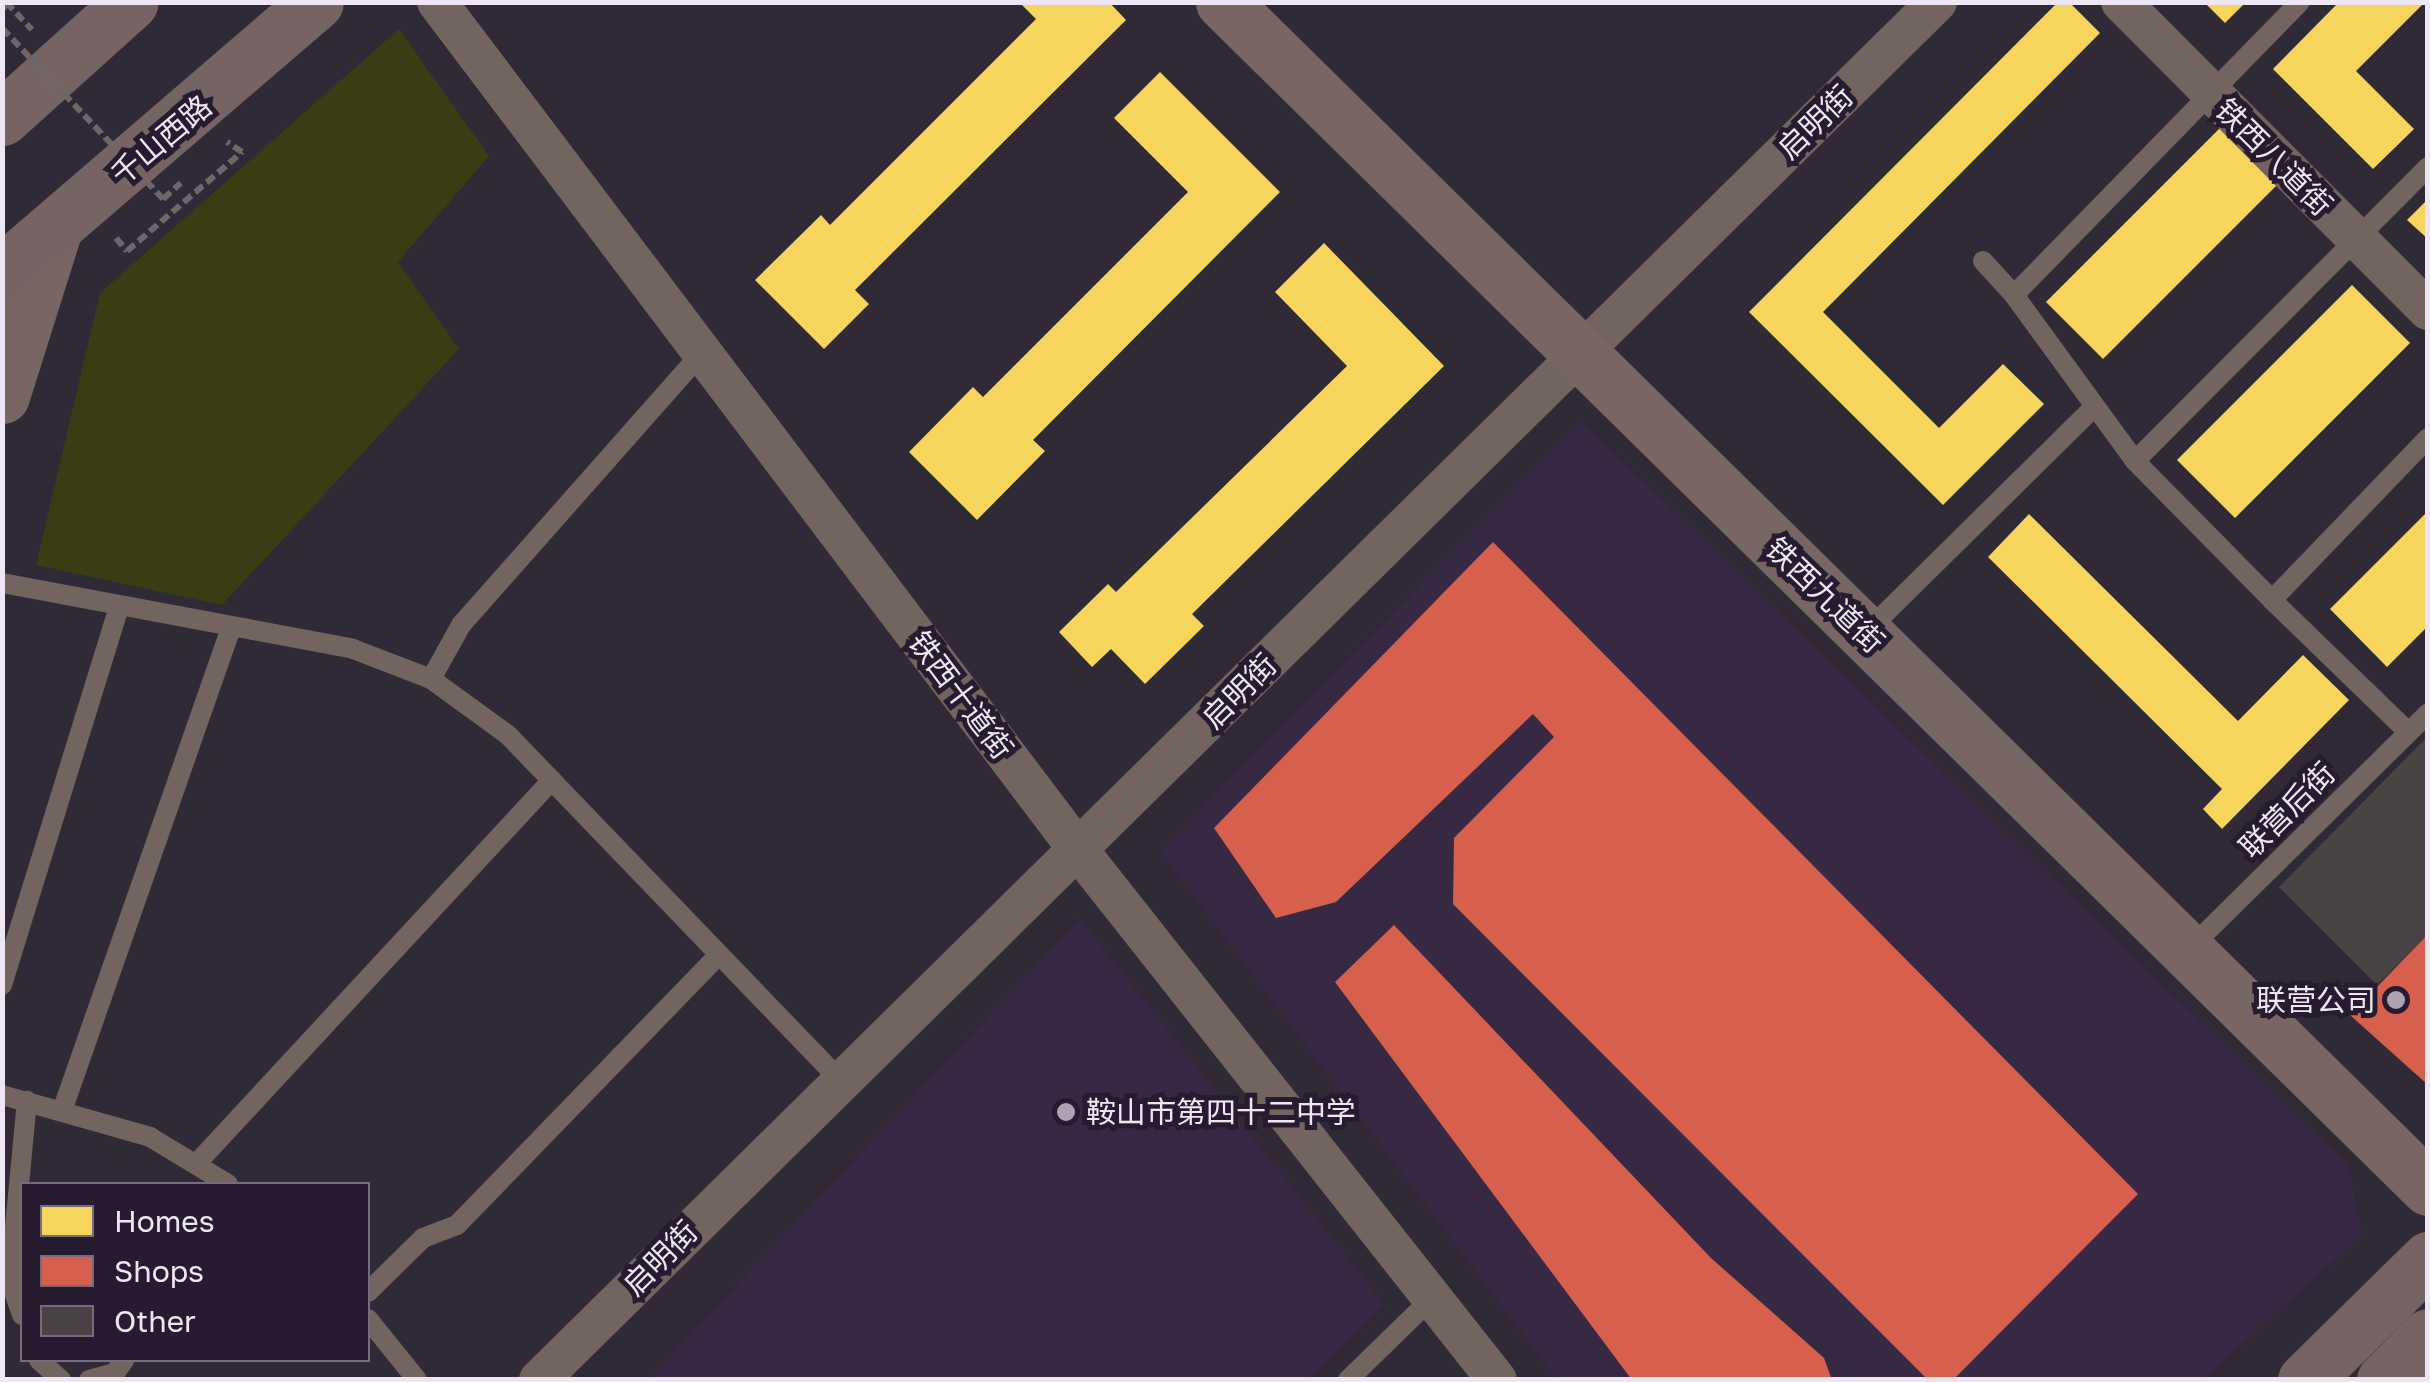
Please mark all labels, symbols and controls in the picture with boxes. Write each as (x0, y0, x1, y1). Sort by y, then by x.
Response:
street label: 启明街 (1770, 78, 1860, 166)
street label: 千山西路 (103, 88, 219, 192)
street label: 铁西八道街 (2208, 91, 2340, 223)
street label: 铁西九道街 (1759, 530, 1891, 660)
street label: 铁西十道街 (901, 624, 1021, 766)
street label: 启明街 (1194, 646, 1284, 736)
street label: 联营后街 (2232, 755, 2342, 865)
place label: 联营公司 (2256, 982, 2376, 1018)
marker: 联营公司 (2385, 989, 2407, 1011)
place label: 鞍山市第四十二中学 (1086, 1094, 1356, 1130)
marker: 鞍山市第四十二中学 (1055, 1101, 1077, 1123)
legend (20, 1182, 370, 1362)
text: Homes (114, 1203, 215, 1239)
street label: 启明街 (615, 1213, 705, 1303)
text: Shops (114, 1253, 204, 1289)
text: Other (114, 1303, 196, 1339)

